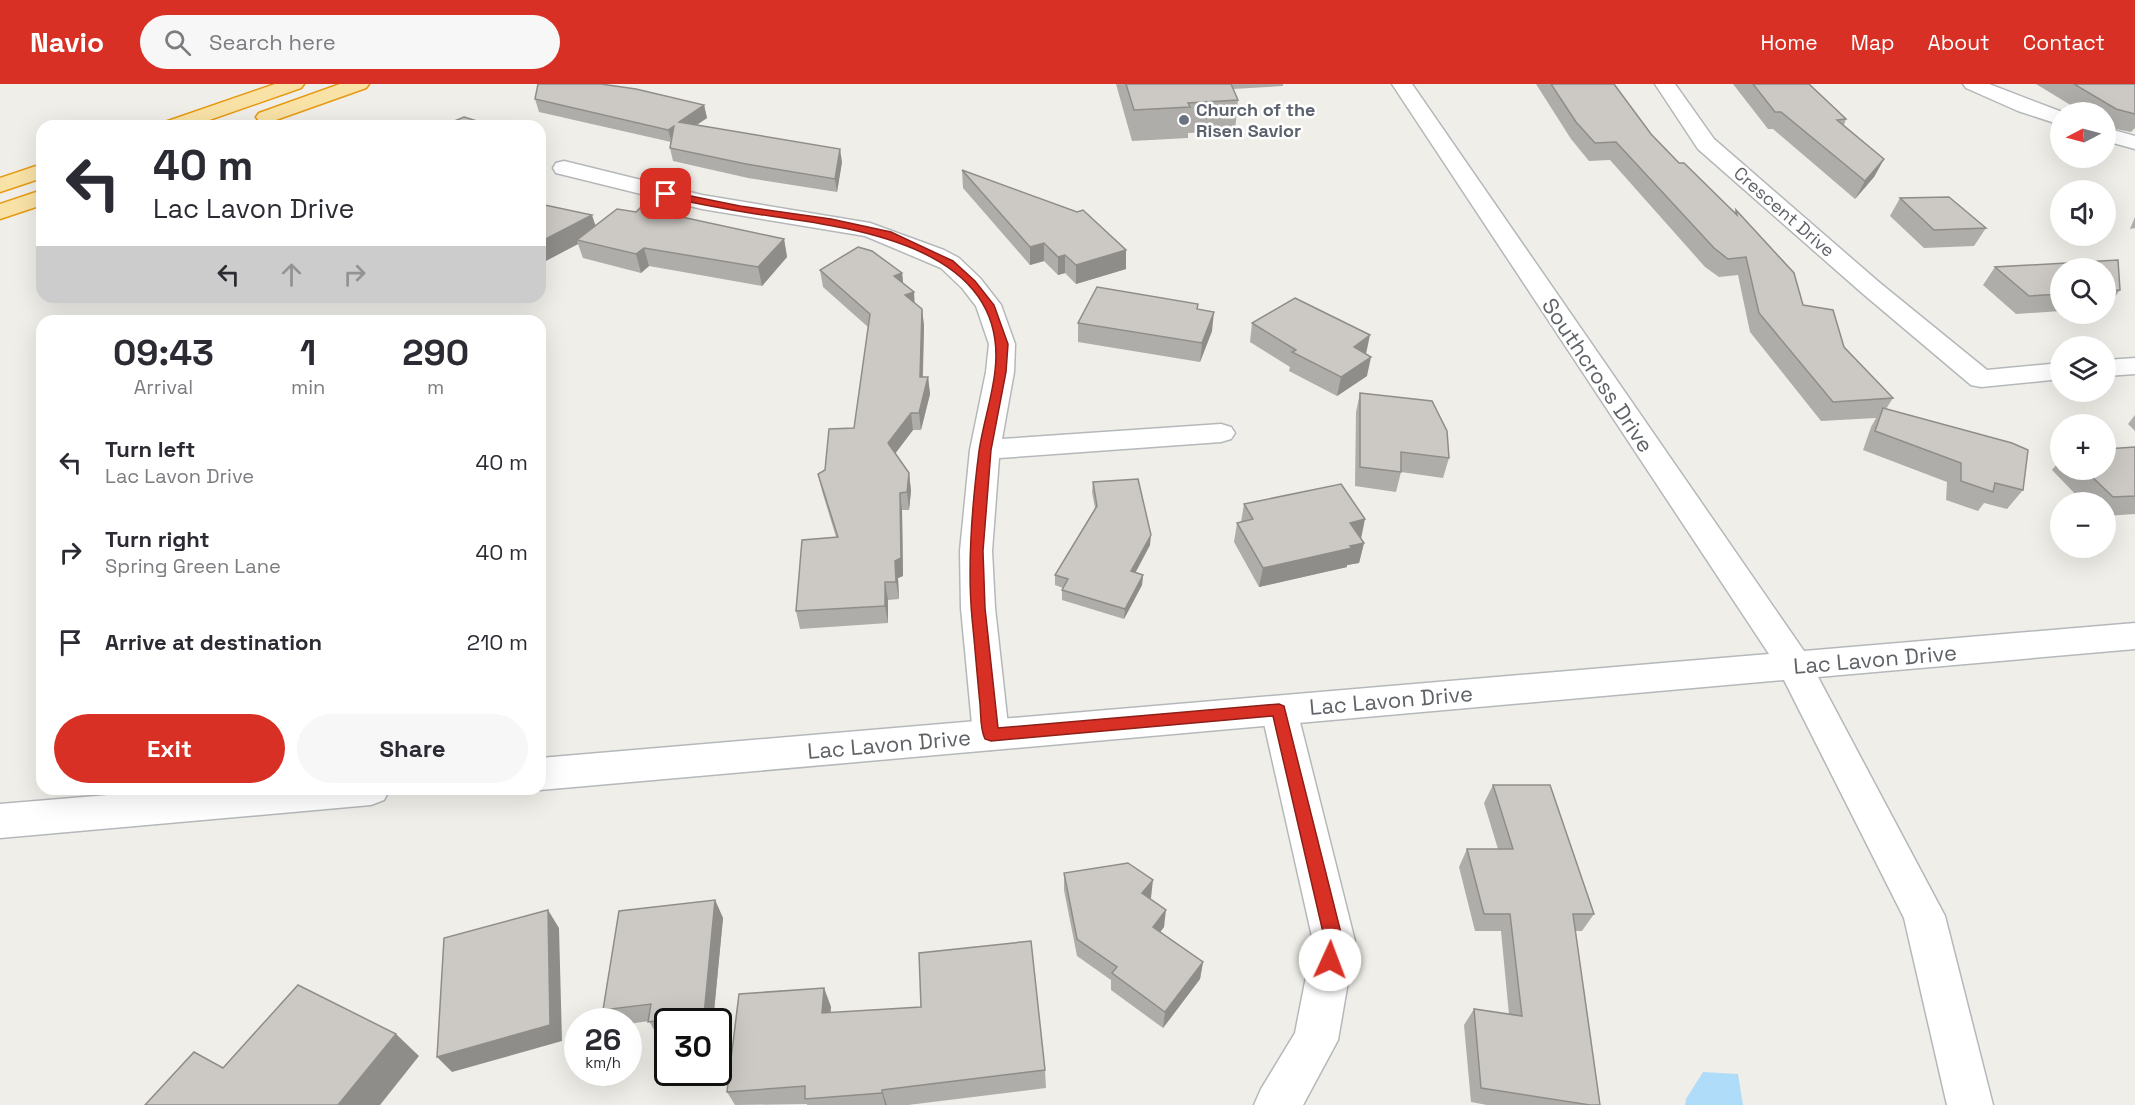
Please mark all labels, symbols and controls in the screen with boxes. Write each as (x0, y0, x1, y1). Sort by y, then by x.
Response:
search box (140, 15, 560, 69)
text: Navio (30, 24, 104, 60)
icon: search (161, 26, 194, 59)
text: Search here (209, 28, 336, 56)
text: Home (1760, 29, 1818, 56)
text: Map (1851, 29, 1895, 56)
text: About (1928, 29, 1990, 56)
text: Contact (2023, 29, 2105, 56)
place label: Church of the Risen Savior (1196, 98, 1315, 142)
north arrow (2050, 102, 2116, 168)
map controls (2050, 102, 2116, 558)
marker: Church of the Risen Savior (1177, 113, 1191, 127)
text: 40 m (153, 139, 253, 192)
icon: left (54, 144, 132, 222)
street label: Crescent Drive (1729, 161, 1840, 262)
pin (640, 168, 691, 219)
icon: arrive (649, 177, 682, 210)
button: sound (2050, 180, 2116, 246)
text: Lac Lavon Drive (153, 191, 354, 226)
icon: left (212, 258, 245, 291)
icon: ahead (275, 258, 308, 291)
icon: right (338, 258, 371, 291)
button: search (2050, 258, 2116, 324)
street label: Southcross Drive (1536, 292, 1660, 458)
text: 09:43 (113, 330, 214, 376)
text: 1 (300, 330, 316, 376)
text: 290 (402, 330, 469, 376)
button: layers (2050, 336, 2116, 402)
text: Arrival (134, 374, 193, 400)
text: min (291, 374, 325, 400)
text: m (427, 374, 444, 400)
button: + (2050, 414, 2116, 480)
text: Turn left (105, 435, 195, 463)
icon: left (54, 446, 87, 479)
text: 40 m (476, 448, 528, 476)
text: Lac Lavon Drive (105, 463, 254, 489)
button: − (2050, 492, 2116, 558)
text: Turn right (105, 525, 210, 553)
icon: right (54, 536, 87, 569)
text: 40 m (476, 538, 528, 566)
text: Spring Green Lane (105, 553, 281, 579)
icon: arrive (54, 626, 87, 659)
text: Arrive at destination (105, 628, 322, 656)
text: 210 m (467, 628, 528, 656)
street label: Lac Lavon Drive (1792, 638, 1958, 680)
street label: Lac Lavon Drive (1308, 679, 1474, 721)
button: Exit (54, 714, 285, 783)
button: Share (297, 714, 528, 783)
street label: Lac Lavon Drive (806, 723, 972, 765)
position arrow (1298, 928, 1362, 992)
speed limit sign: 30 (654, 1008, 732, 1086)
text: 26 (585, 1020, 621, 1059)
text: km/h (585, 1053, 621, 1072)

